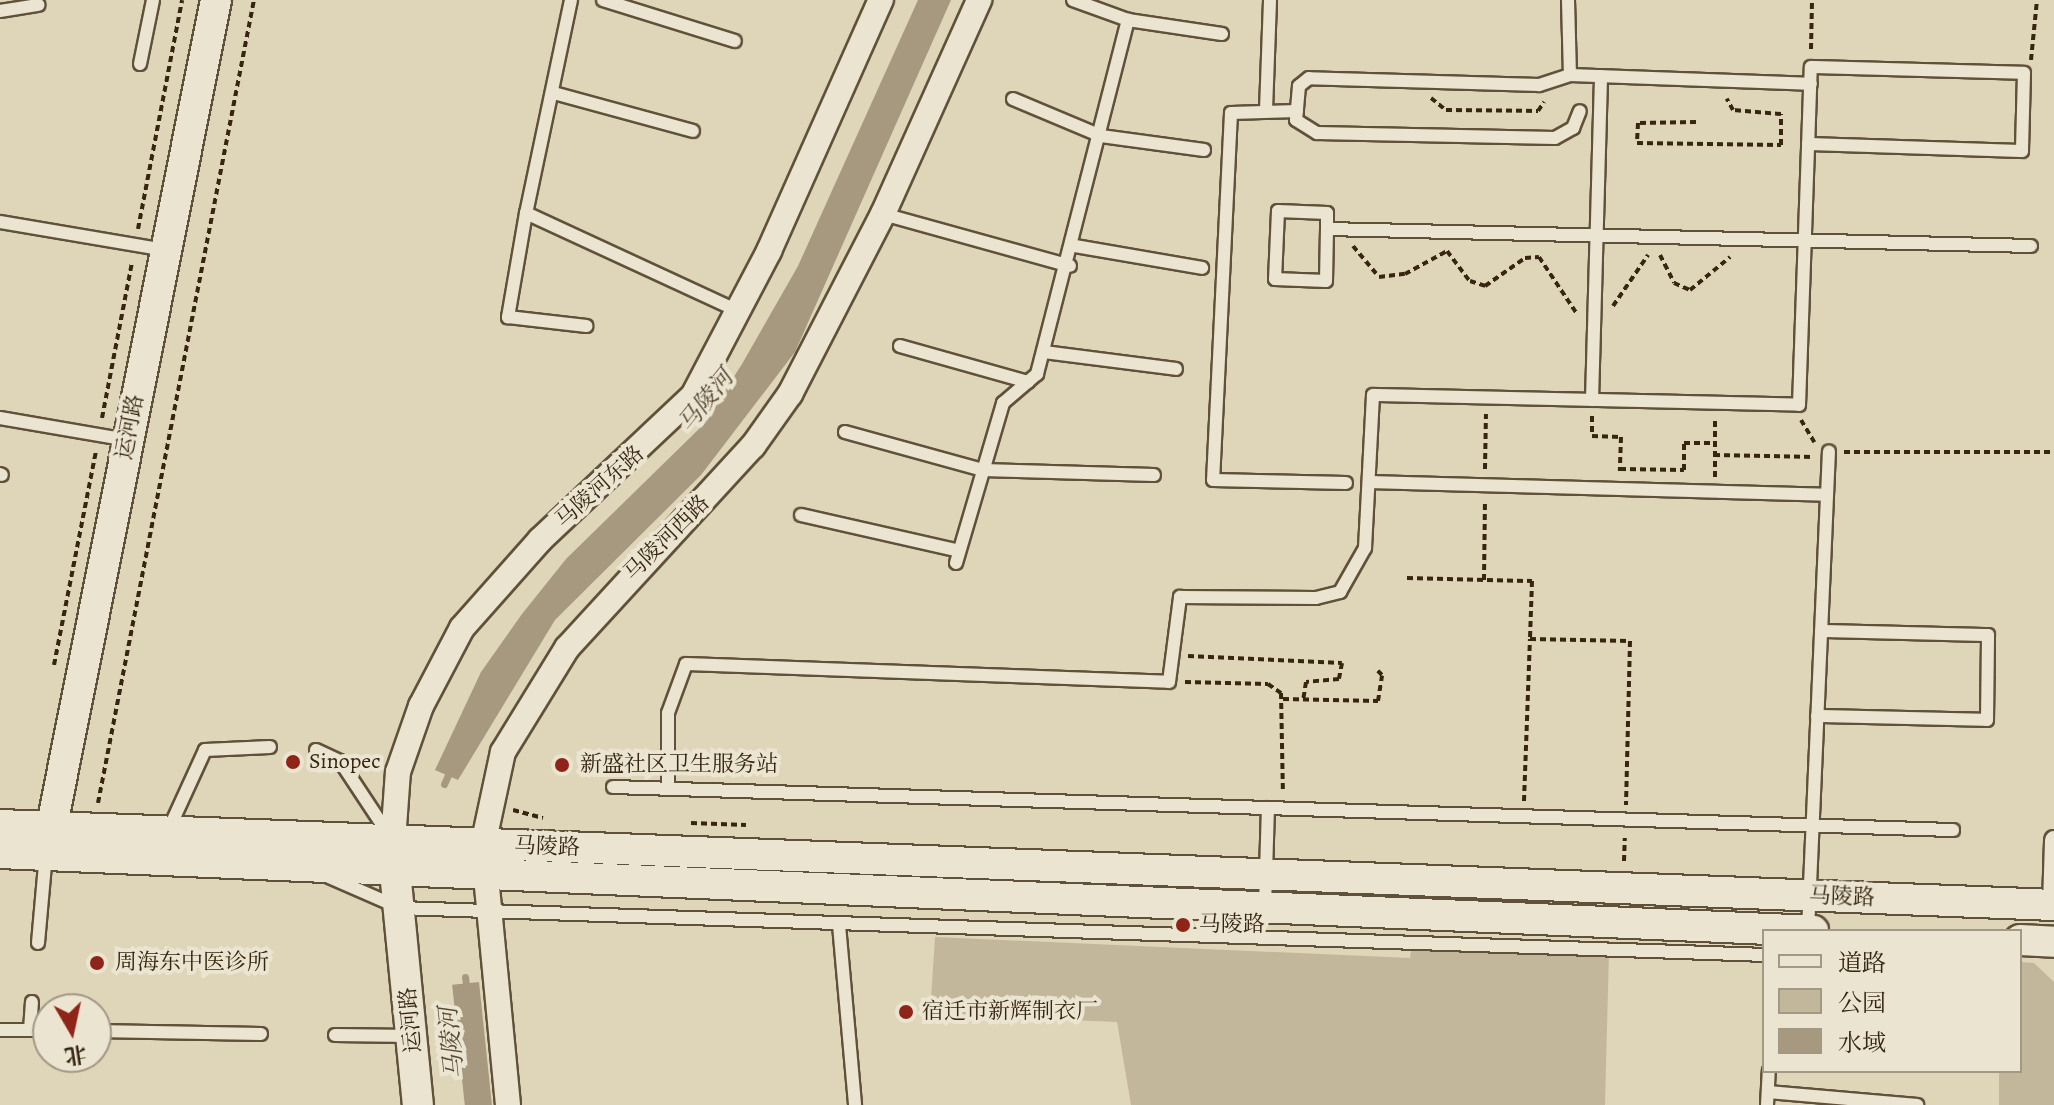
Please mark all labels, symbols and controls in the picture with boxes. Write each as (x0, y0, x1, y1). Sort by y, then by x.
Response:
water label: 马陵河 (672, 364, 740, 438)
street label: 运河路 (111, 392, 149, 462)
street label: 马陵河东路 (550, 440, 650, 534)
street label: 马陵河西路 (619, 490, 715, 586)
place label: Sinopec (309, 749, 380, 775)
place label: 新盛社区卫生服务站 (580, 752, 778, 778)
marker: Sinopec (284, 753, 302, 771)
marker: 新盛社区卫生服务站 (551, 754, 573, 776)
street label: 马陵路 (514, 833, 580, 861)
street label: 马陵路 (1809, 883, 1875, 911)
place label: 马陵路 (1199, 912, 1265, 938)
marker: 马陵路 (1174, 916, 1192, 934)
legend (1762, 929, 2022, 1073)
text: 道路 (1838, 947, 1886, 979)
place label: 周海东中医诊所 (115, 950, 269, 976)
marker: 周海东中医诊所 (86, 952, 108, 974)
street label: 运河路 (395, 986, 427, 1054)
text: 公园 (1838, 987, 1886, 1019)
north arrow (32, 993, 112, 1073)
place label: 宿迁市新辉制衣厂 (922, 999, 1098, 1025)
marker: 宿迁市新辉制衣厂 (897, 1003, 915, 1021)
water label: 马陵河 (434, 1006, 470, 1080)
text: 水域 (1838, 1027, 1886, 1059)
text: 北 (62, 1038, 89, 1071)

